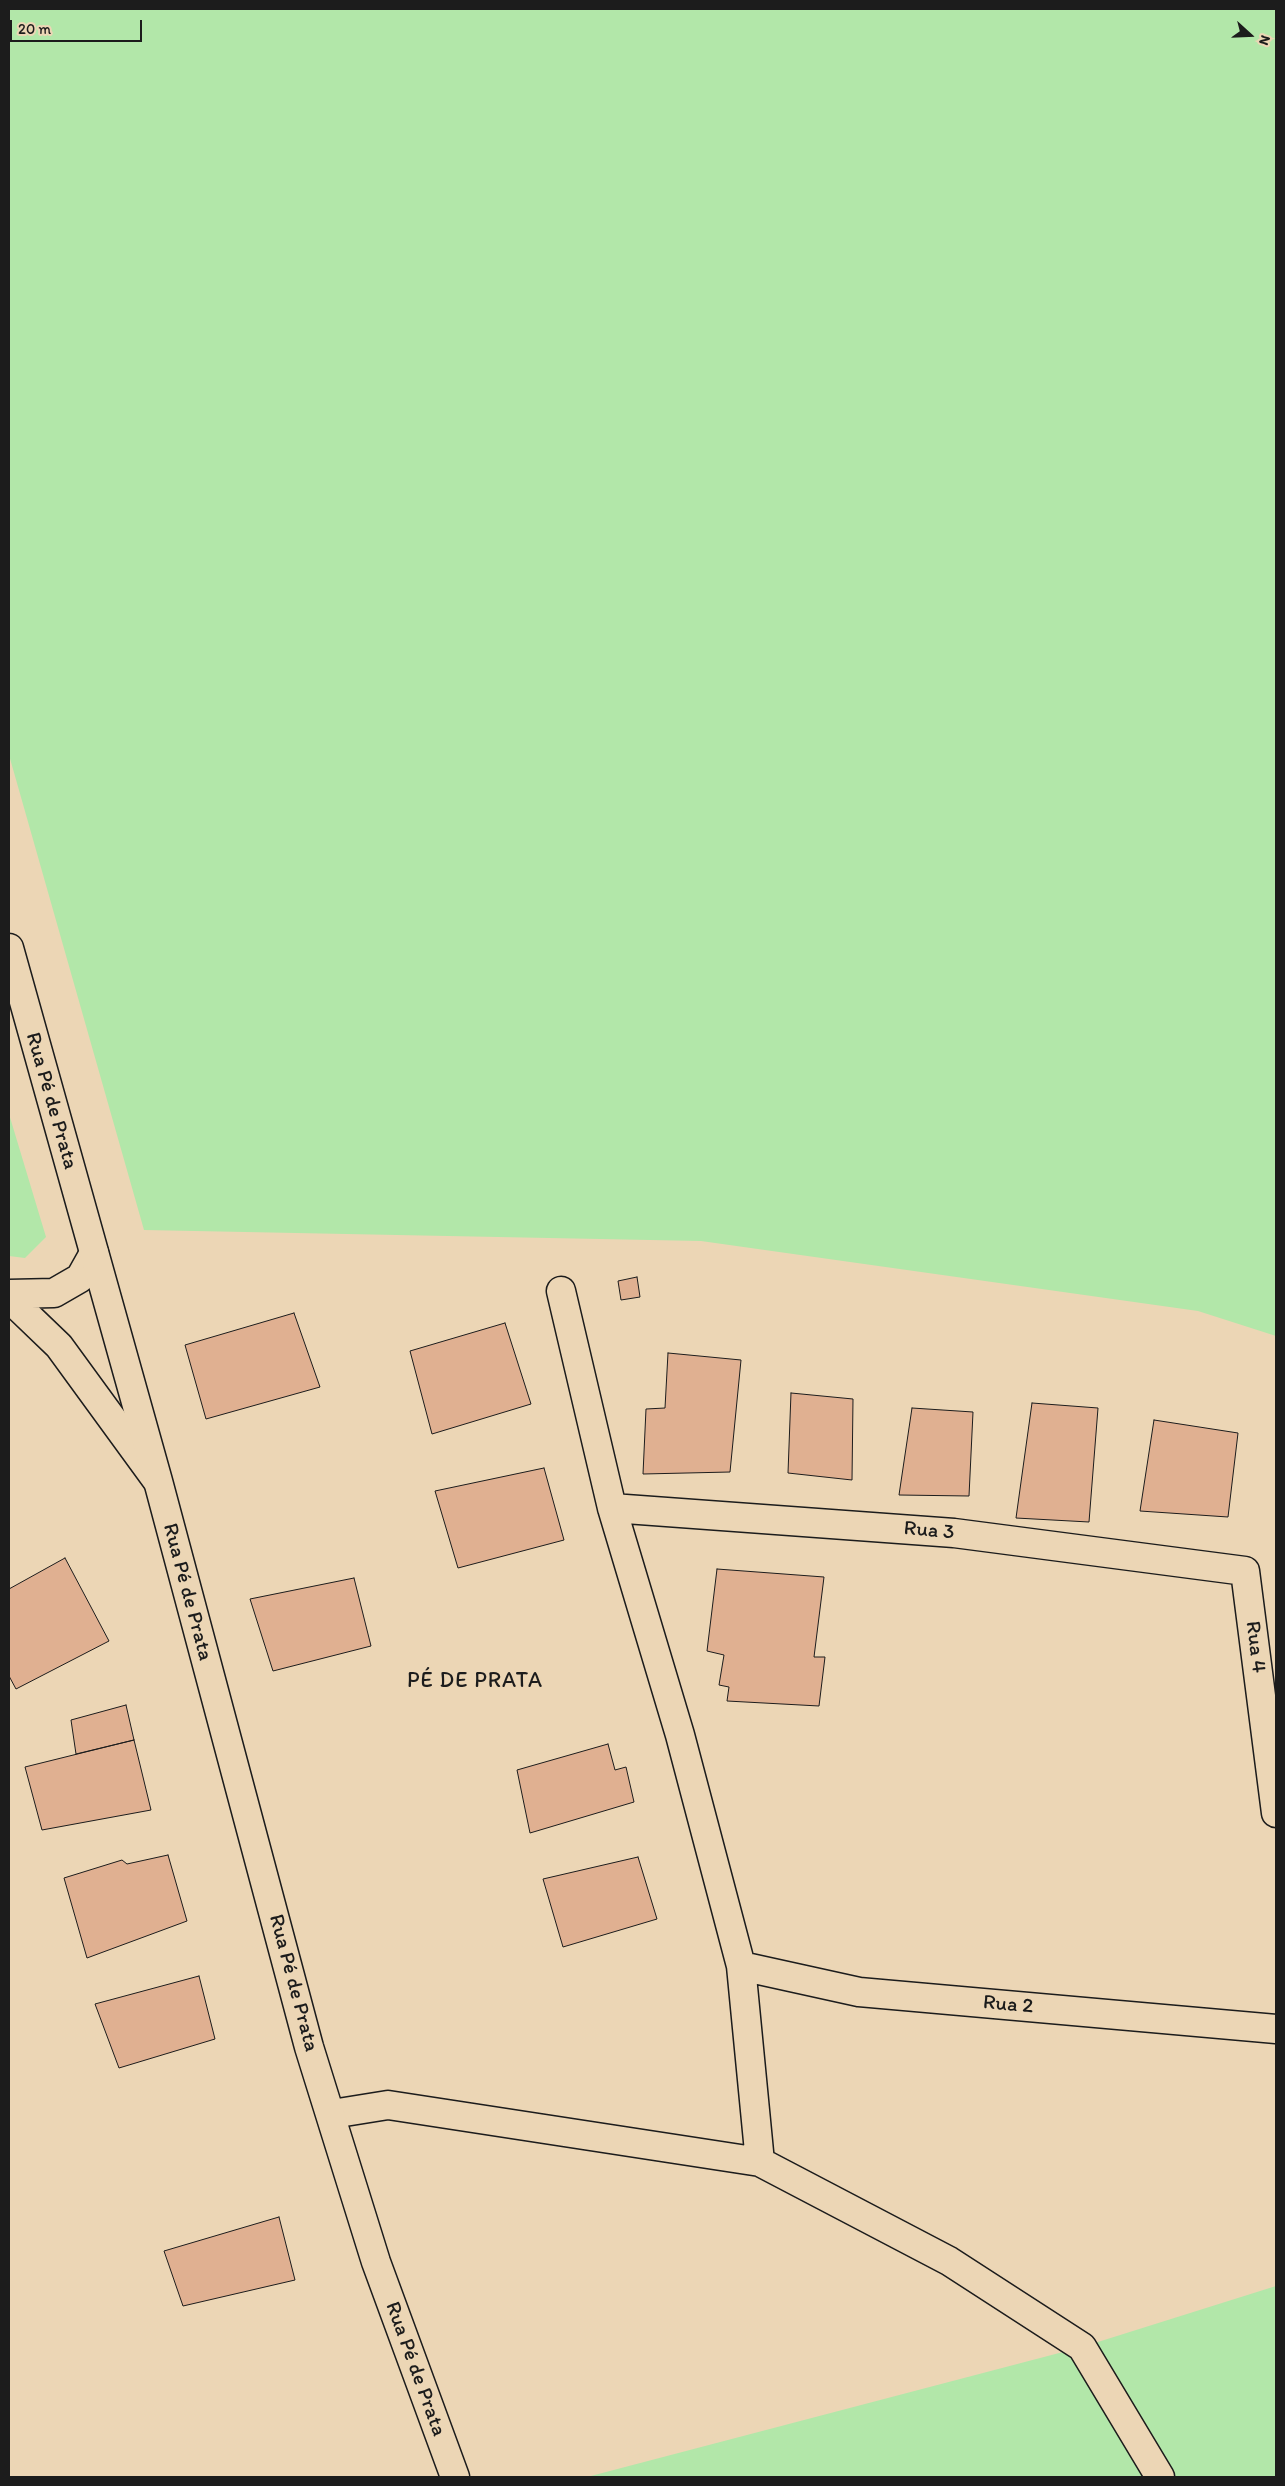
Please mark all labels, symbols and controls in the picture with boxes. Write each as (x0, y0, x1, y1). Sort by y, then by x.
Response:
scale bar (12, 10, 145, 42)
north arrow (1225, 10, 1275, 60)
text: 20 m (18, 20, 51, 38)
text: N (1255, 33, 1274, 48)
street label: Rua Pé de Prata (19, 1030, 83, 1172)
street label: Rua 3 (903, 1516, 955, 1546)
street label: Rua Pé de Prata (157, 1521, 217, 1663)
street label: Rua 4 (1239, 1620, 1271, 1674)
district label: PÉ DE PRATA (404, 1668, 546, 1694)
street label: Rua Pé de Prata (263, 1912, 323, 2054)
street label: Rua 2 (982, 1990, 1034, 2020)
street label: Rua Pé de Prata (379, 2298, 451, 2440)

